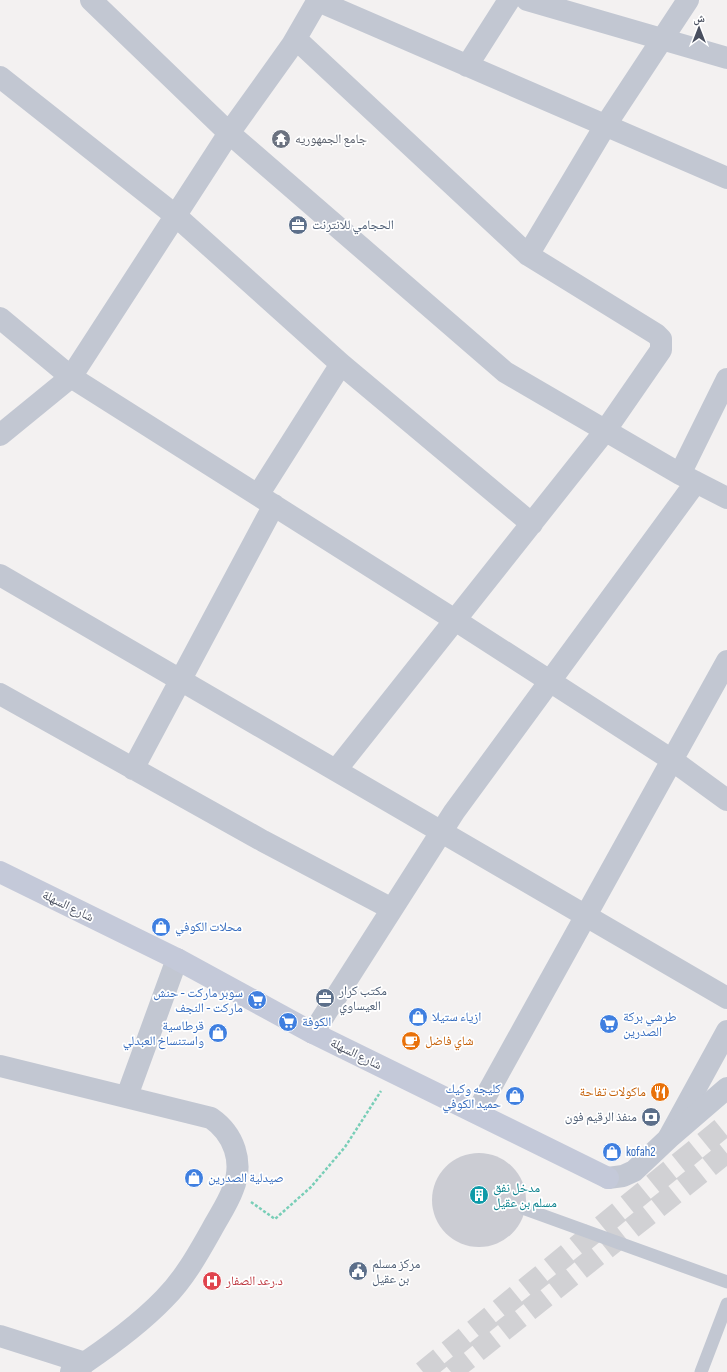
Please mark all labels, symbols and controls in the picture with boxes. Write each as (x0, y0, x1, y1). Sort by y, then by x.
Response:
north arrow (679, 8, 719, 48)
text: ش (693, 12, 705, 26)
temple icon: جامع الجمهوريه (270, 128, 292, 150)
place label: جامع الجمهوريه (295, 131, 367, 148)
office icon: الحجامي للانترنت (287, 214, 309, 236)
place label: الحجامي للانترنت (312, 217, 394, 235)
street label: شارع السهلة (39, 887, 96, 926)
shop icon: محلات الكوفي (150, 916, 172, 938)
place label: محلات الكوفي (175, 919, 242, 937)
place label: مكتب كرار العيساوي (338, 983, 387, 1016)
place label: سوبر ماركت - حنش ماركت - النجف (153, 985, 243, 1016)
office icon: مكتب كرار العيساوي (314, 987, 336, 1009)
supermarket icon: سوبر ماركت - حنش ماركت - النجف (246, 989, 268, 1011)
shop icon: ازياء ستيلا (407, 1006, 429, 1028)
place label: ازياء ستيلا (432, 1009, 481, 1025)
place label: طرشي بركة الصدرين (623, 1009, 676, 1040)
supermarket icon: الكوفة (277, 1011, 299, 1033)
supermarket icon: طرشي بركة الصدرين (598, 1013, 620, 1035)
place label: الكوفة (302, 1014, 331, 1030)
place label: قرطاسية واستنساخ العبدلي (123, 1018, 204, 1051)
shop icon: قرطاسية واستنساخ العبدلي (207, 1022, 229, 1044)
cafe icon: شاي فاضل (400, 1030, 422, 1052)
place label: شاي فاضل (425, 1033, 474, 1051)
street label: شارع السهلة (327, 1035, 384, 1074)
place label: كليجه وكيك حميد الكوفي (442, 1081, 502, 1114)
restaurant icon: ماكولات تفاحة (649, 1081, 671, 1103)
place label: ماكولات تفاحة (580, 1084, 646, 1100)
shop icon: كليجه وكيك حميد الكوفي (504, 1085, 526, 1107)
bank icon: منفذ الرقيم فون (640, 1106, 662, 1128)
place label: منفذ الرقيم فون (565, 1109, 637, 1125)
shop icon: kofah2 (601, 1141, 623, 1163)
place label: kofah2 (626, 1144, 656, 1160)
shop icon: صيدلية الصدرين (183, 1167, 205, 1189)
place label: صيدلية الصدرين (208, 1170, 284, 1186)
place label: مدخل نفق مسلم بن عقيل (493, 1180, 557, 1211)
building icon: مدخل نفق مسلم بن عقيل (468, 1184, 490, 1206)
place label: مركز مسلم بن عقيل (372, 1256, 421, 1287)
public building icon: مركز مسلم بن عقيل (347, 1260, 369, 1282)
hospital icon: د.رعد الصفار (201, 1270, 223, 1292)
place label: د.رعد الصفار (225, 1273, 283, 1289)

